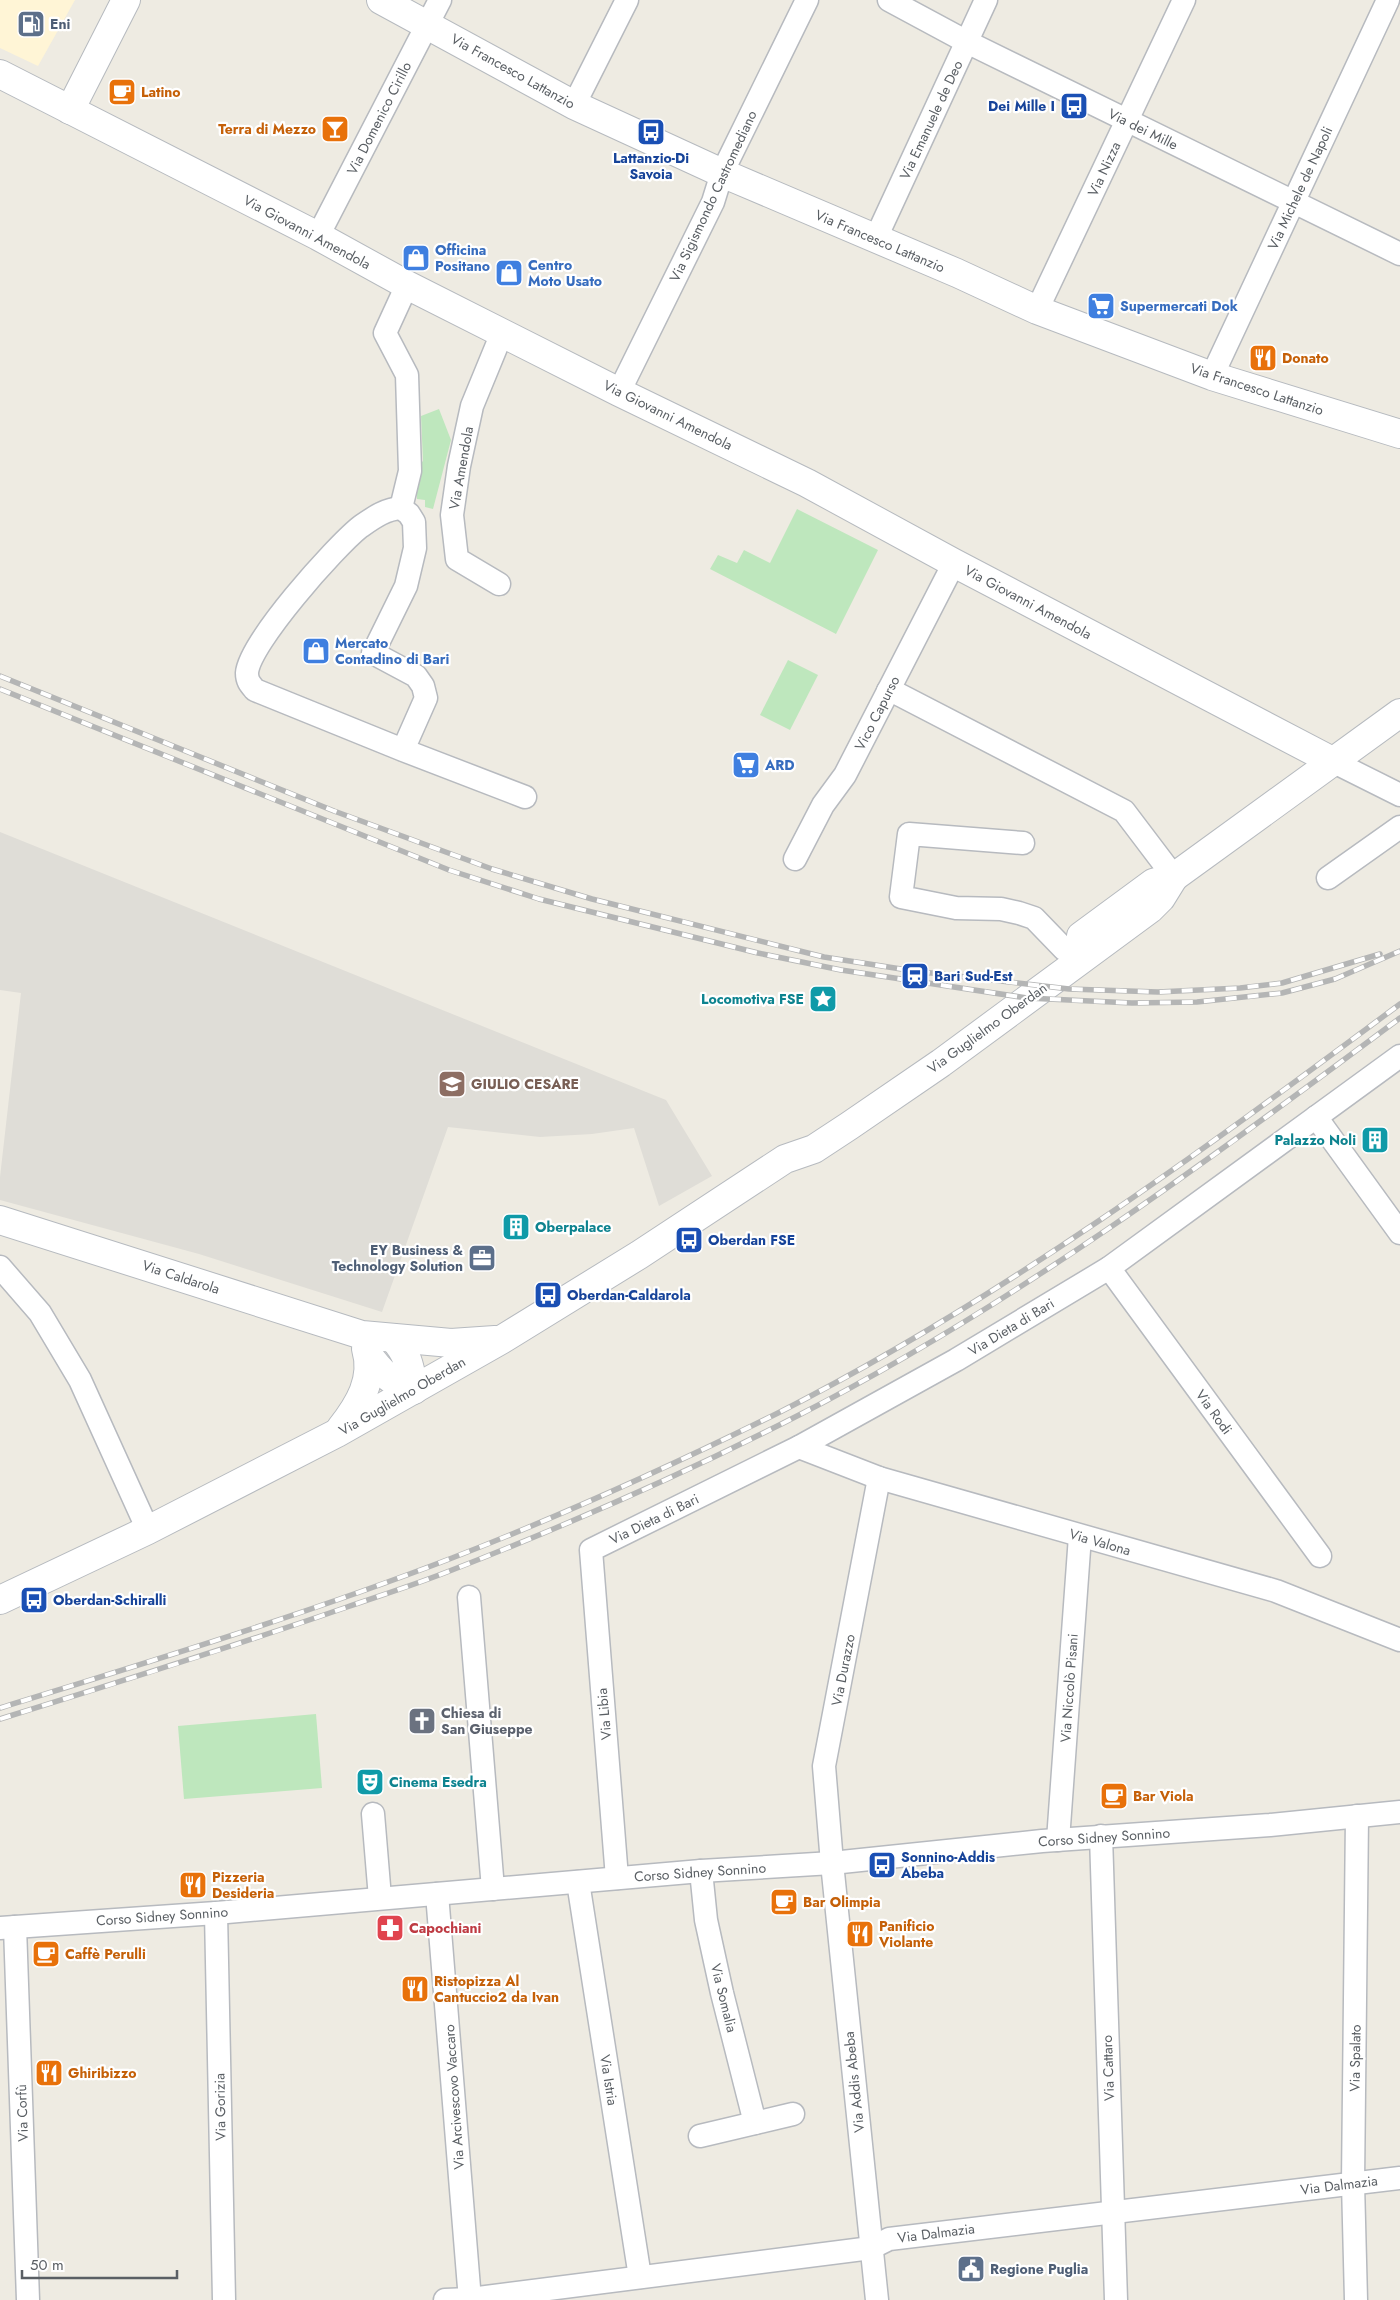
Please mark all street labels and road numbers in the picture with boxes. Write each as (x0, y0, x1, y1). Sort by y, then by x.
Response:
street label: Via Francesco Lattanzio (447, 29, 579, 114)
street label: Via Emanuele de Deo (895, 57, 968, 183)
street label: Via Domenico Cirillo (342, 58, 416, 178)
street label: Via dei Mille (1105, 103, 1181, 155)
street label: Via Sigismondo Castromediano (664, 107, 762, 285)
street label: Via Michele de Napoli (1263, 123, 1337, 253)
street label: Via Nizza (1083, 138, 1125, 200)
street label: Via Giovanni Amendola (240, 190, 374, 274)
street label: Via Francesco Lattanzio (812, 205, 948, 278)
street label: Via Francesco Lattanzio (1188, 358, 1327, 420)
street label: Via Giovanni Amendola (600, 375, 736, 455)
street label: Via Amendola (444, 425, 478, 511)
street label: Via Giovanni Amendola (961, 560, 1095, 644)
street label: Vico Capurso (850, 672, 904, 754)
street label: Via Guglielmo Oberdan (923, 978, 1051, 1078)
street label: Via Caldarola (140, 1255, 222, 1299)
street label: Via Dieta di Bari (964, 1293, 1058, 1361)
street label: Via Guglielmo Oberdan (335, 1352, 469, 1440)
street label: Via Rodi (1191, 1386, 1237, 1438)
street label: Via Dieta di Bari (606, 1489, 702, 1549)
street label: Via Valona (1067, 1524, 1133, 1560)
street label: Via Durazzo (826, 1632, 860, 1708)
street label: Via Niccolò Pisani (1055, 1633, 1083, 1743)
street label: Via Libia (592, 1687, 616, 1741)
street label: Corso Sidney Sonnino (1037, 1822, 1171, 1852)
street label: Corso Sidney Sonnino (633, 1857, 767, 1887)
street label: Corso Sidney Sonnino (95, 1901, 229, 1931)
street label: Via Somalia (706, 1961, 742, 2035)
street label: Via Arcivescovo Vaccaro (439, 2023, 469, 2170)
street label: Via Spalato (1344, 2024, 1366, 2092)
street label: Via Addis Abeba (839, 2030, 869, 2134)
street label: Via Cattaro (1097, 2034, 1119, 2101)
street label: Via Istria (595, 2053, 623, 2107)
street label: Via Gorizia (209, 2073, 231, 2141)
street label: Via Corfù (11, 2084, 33, 2142)
street label: Via Dalmazia (1299, 2170, 1379, 2200)
street label: Via Dalmazia (896, 2218, 976, 2248)

